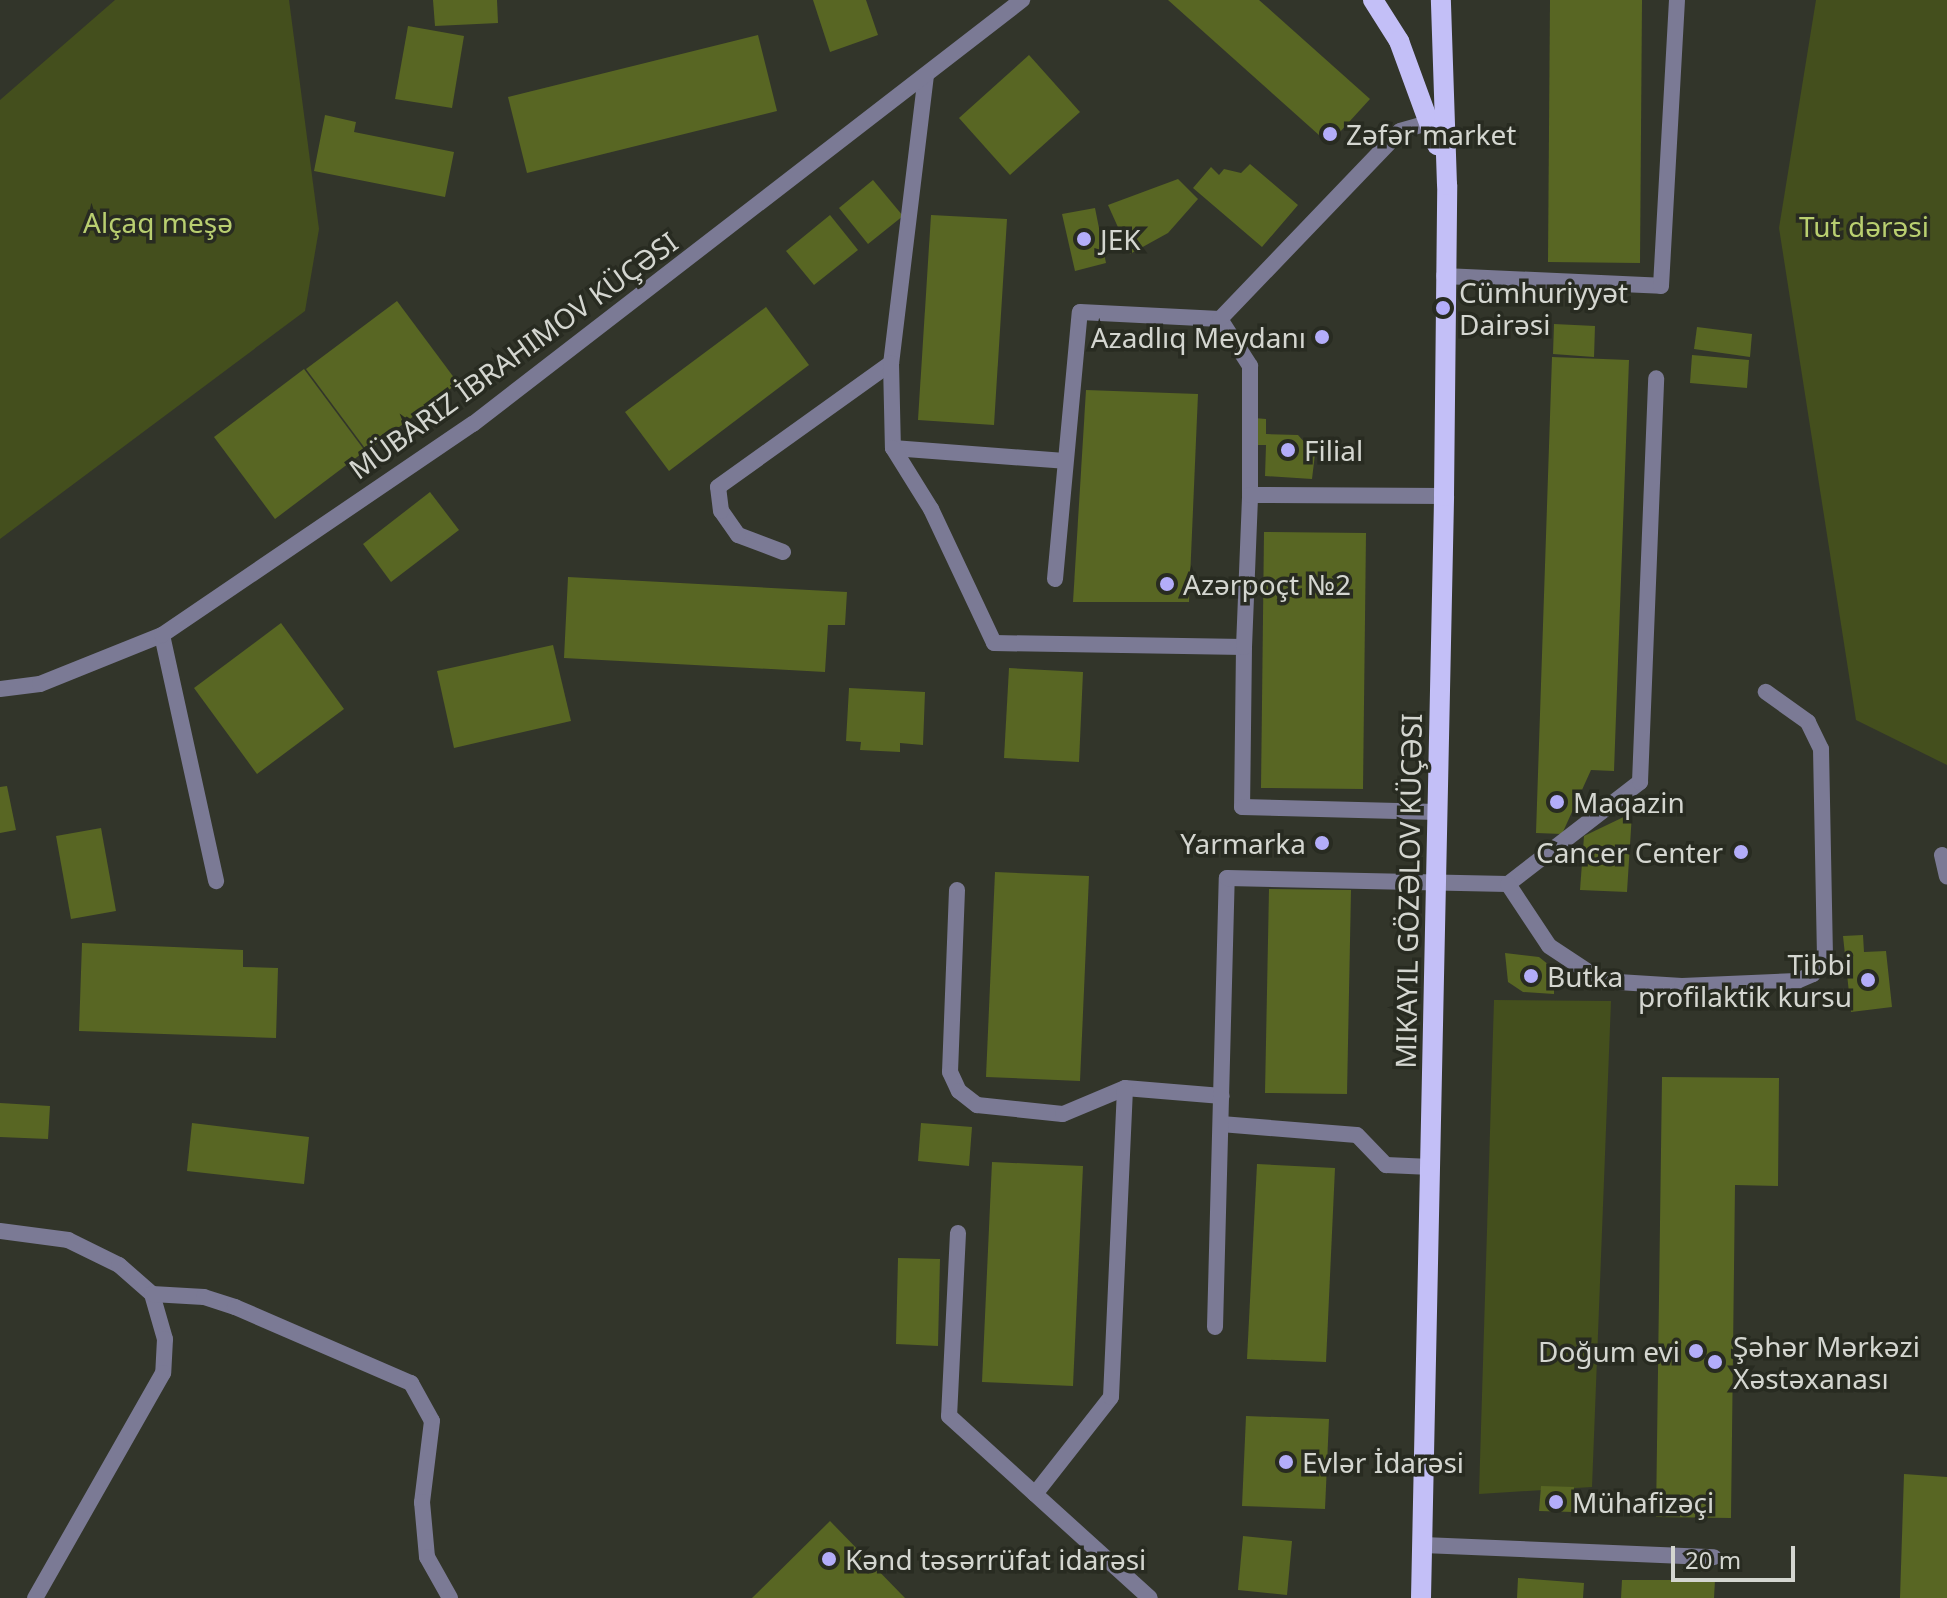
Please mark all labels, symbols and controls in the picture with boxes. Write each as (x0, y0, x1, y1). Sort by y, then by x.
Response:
place label: Zəfər market (1346, 117, 1516, 151)
marker: Zəfər market (1321, 125, 1339, 143)
park label: Alçaq meşə (83, 205, 233, 239)
park label: Tut dərəsi (1799, 209, 1929, 243)
place label: JEK (1100, 222, 1141, 256)
street label: MÜBARIZ İBRAHIMOV KÜÇƏSI (342, 225, 684, 485)
marker: JEK (1075, 230, 1093, 248)
place label: Cümhuriyyət Dairəsi (1459, 275, 1628, 341)
marker: Cümhuriyyət Dairəsi (1434, 299, 1452, 317)
place label: Azadlıq Meydanı (1091, 320, 1306, 354)
marker: Azadlıq Meydanı (1313, 328, 1331, 346)
place label: Filial (1304, 433, 1363, 467)
marker: Filial (1279, 441, 1297, 459)
place label: Azərpoçt №2 (1183, 567, 1351, 601)
marker: Azərpoçt №2 (1158, 575, 1176, 593)
street label: MIKAYIL GÖZƏLOV KÜÇƏSI (1388, 713, 1428, 1069)
place label: Maqazin (1573, 785, 1685, 819)
marker: Maqazin (1548, 793, 1566, 811)
place label: Yarmarka (1180, 826, 1306, 860)
marker: Yarmarka (1313, 834, 1331, 852)
place label: Cancer Center (1536, 835, 1723, 869)
marker: Cancer Center (1730, 841, 1752, 863)
place label: Tibbi profilaktik kursu (1638, 947, 1852, 1013)
place label: Butka (1547, 959, 1623, 993)
marker: Butka (1522, 967, 1540, 985)
marker: Tibbi profilaktik kursu (1859, 971, 1877, 989)
place label: Şəhər Mərkəzi Xəstəxanası (1733, 1329, 1920, 1395)
place label: Doğum evi (1538, 1334, 1680, 1368)
marker: Doğum evi (1687, 1342, 1705, 1360)
marker: Şəhər Mərkəzi Xəstəxanası (1704, 1351, 1726, 1373)
place label: Evlər İdarəsi (1302, 1445, 1464, 1479)
marker: Evlər İdarəsi (1277, 1453, 1295, 1471)
place label: Mühafizəçi (1572, 1485, 1714, 1519)
marker: Mühafizəçi (1547, 1493, 1565, 1511)
scale bar (1675, 1530, 1799, 1580)
place label: Kənd təsərrüfat idarəsi (845, 1542, 1146, 1576)
text: 20 m (1685, 1543, 1741, 1576)
marker: Kənd təsərrüfat idarəsi (820, 1550, 838, 1568)

